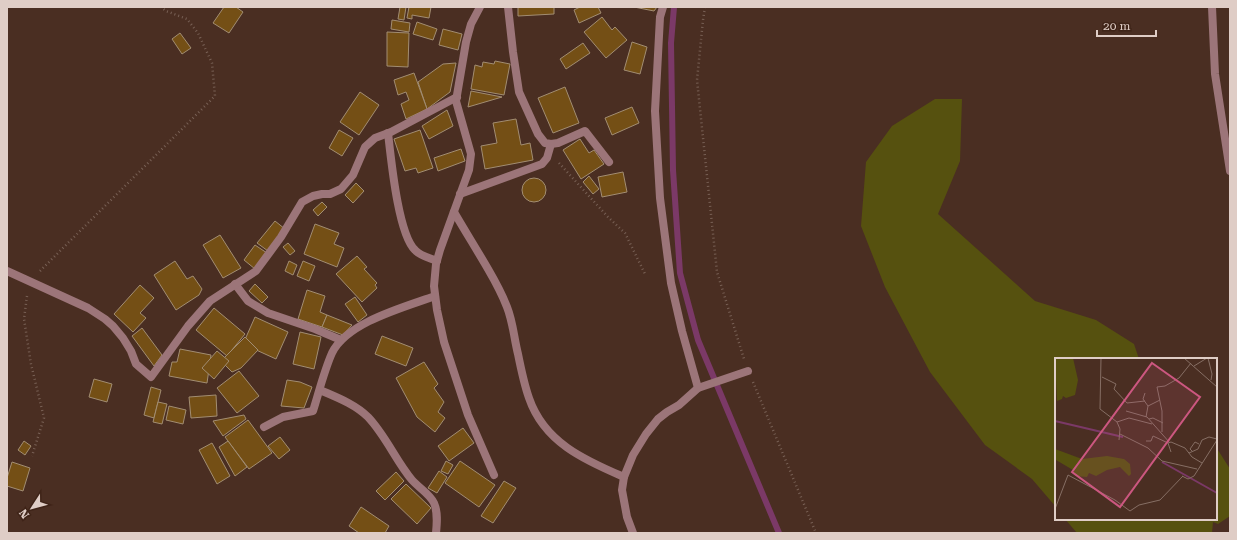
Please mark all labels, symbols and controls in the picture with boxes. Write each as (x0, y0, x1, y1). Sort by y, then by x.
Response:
scale bar (1097, 12, 1156, 38)
text: 20 m (1103, 19, 1130, 33)
inset map (1055, 358, 1217, 520)
north arrow (12, 488, 52, 528)
text: N (16, 506, 32, 521)

